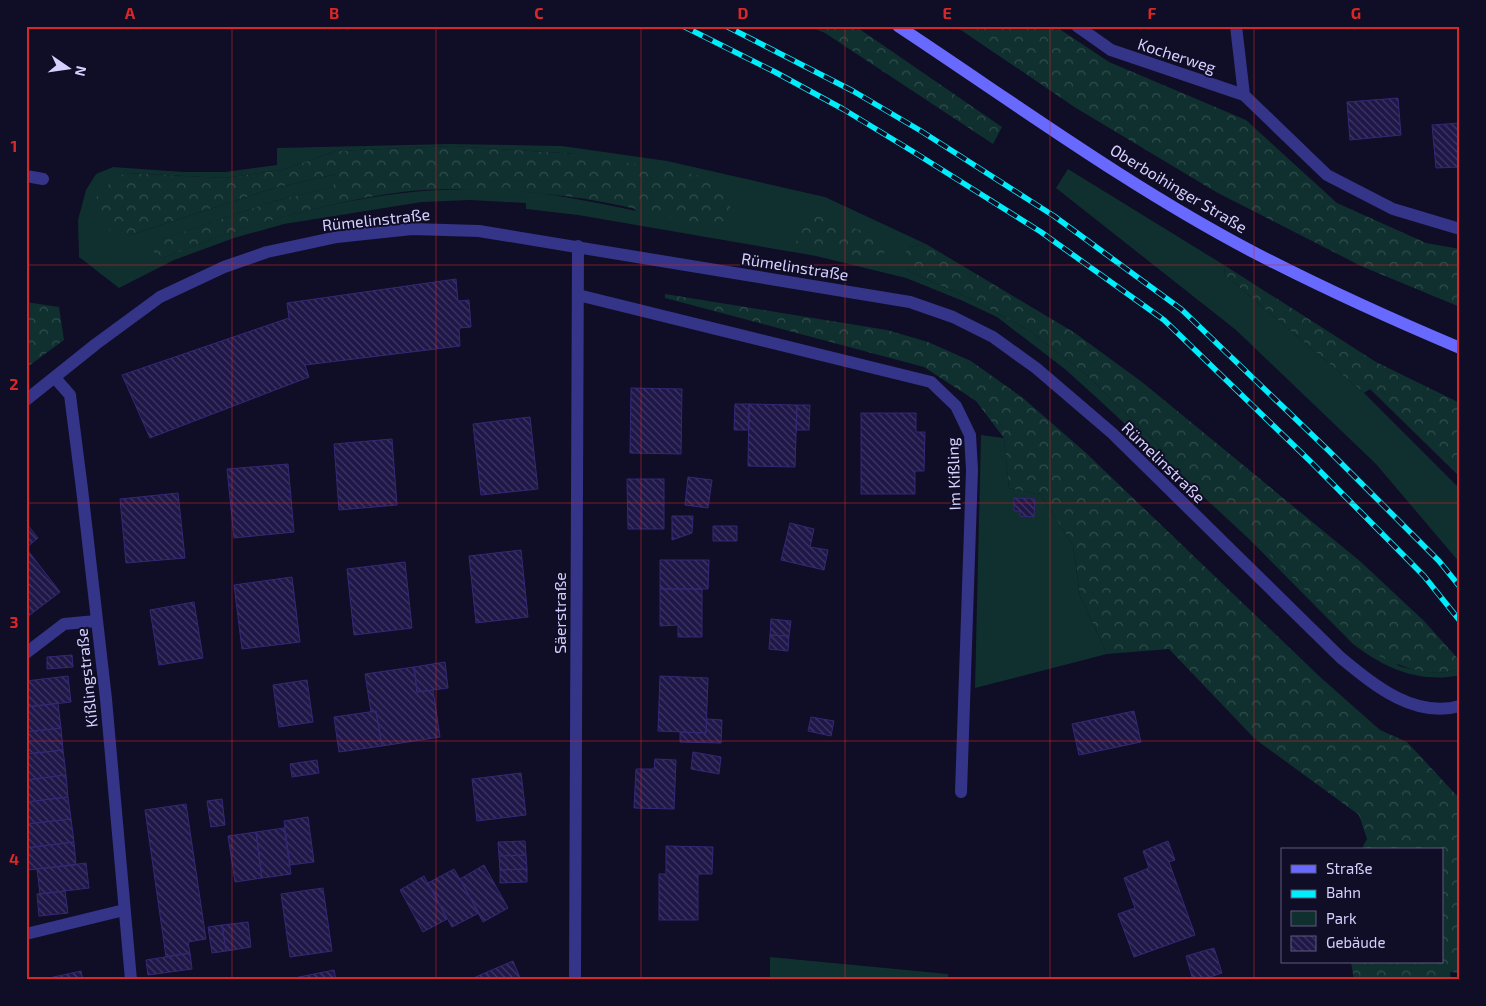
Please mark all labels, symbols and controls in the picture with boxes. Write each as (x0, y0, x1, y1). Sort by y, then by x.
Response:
text: A (125, 3, 136, 22)
text: B (329, 3, 339, 22)
text: C (534, 3, 544, 22)
text: D (738, 3, 749, 22)
text: E (942, 3, 952, 22)
text: F (1148, 3, 1157, 22)
text: G (1351, 3, 1361, 22)
street label: Kocherweg (1135, 33, 1219, 77)
north arrow (42, 42, 92, 92)
text: N (72, 64, 91, 78)
text: 1 (11, 136, 17, 155)
street label: Oberboihinger Straße (1107, 140, 1251, 236)
street label: Rümelinstraße (321, 204, 431, 234)
street label: Rümelinstraße (740, 248, 850, 284)
text: 2 (9, 374, 19, 393)
street label: Rümelinstraße (1118, 417, 1210, 507)
street label: Im Kißling (942, 437, 964, 511)
street label: Säerstraße (550, 572, 569, 654)
text: 3 (9, 612, 19, 631)
street label: Kißlingstraße (71, 627, 101, 729)
legend (1281, 848, 1444, 964)
text: 4 (9, 849, 19, 868)
text: Straße (1326, 859, 1372, 877)
text: Bahn (1326, 883, 1361, 901)
text: Park (1326, 909, 1357, 927)
text: Gebäude (1326, 933, 1385, 951)

